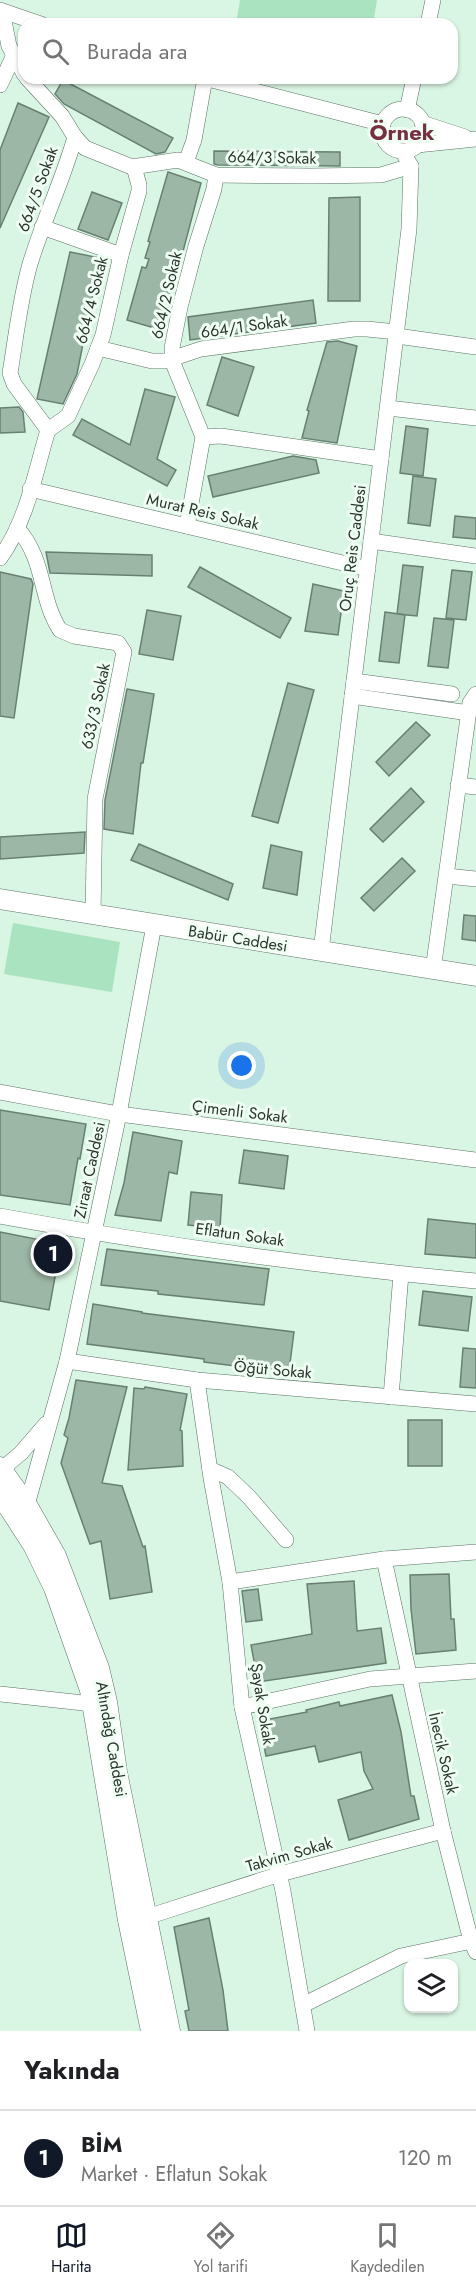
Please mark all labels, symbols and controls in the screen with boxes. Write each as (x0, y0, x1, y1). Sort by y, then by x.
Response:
search box (18, 18, 458, 84)
icon: search (39, 35, 72, 68)
text: Burada ara (87, 35, 187, 67)
district label: Örnek (369, 116, 435, 148)
street label: 664/5 Sokak (11, 142, 64, 235)
street label: 664/3 Sokak (227, 145, 318, 170)
street label: 664/2 Sokak (145, 248, 188, 341)
street label: 664/4 Sokak (70, 253, 114, 346)
street label: 664/1 Sokak (199, 309, 290, 344)
street label: Oruç Reis Caddesi (333, 483, 372, 613)
street label: Murat Reis Sokak (144, 487, 262, 536)
street label: 633/3 Sokak (75, 660, 116, 751)
street label: Babür Caddesi (187, 919, 289, 958)
your location (227, 1051, 256, 1080)
street label: Çimenli Sokak (191, 1094, 290, 1129)
street label: Ziraat Caddesi (68, 1120, 111, 1221)
street label: Eflatun Sokak (194, 1217, 287, 1252)
pin: 1 (34, 1232, 72, 1276)
street label: Öğüt Sokak (233, 1355, 314, 1384)
street label: Şayak Sokak (245, 1662, 280, 1747)
street label: Altındağ Caddesi (90, 1679, 133, 1799)
street label: İnecik Sokak (423, 1710, 464, 1797)
street label: Takvim Sokak (243, 1831, 336, 1878)
map controls (404, 1959, 458, 2013)
button: layers (404, 1959, 458, 2013)
text: Yakında (24, 2051, 120, 2089)
text: BİM (81, 2128, 122, 2160)
text: 1 (38, 2144, 49, 2173)
text: 120 m (398, 2144, 452, 2173)
text: Market · Eflatun Sokak (81, 2160, 267, 2189)
tab: Harita (51, 2219, 91, 2278)
tab: Yol tarifi (194, 2219, 248, 2278)
tab: Kaydedilen (350, 2219, 425, 2278)

